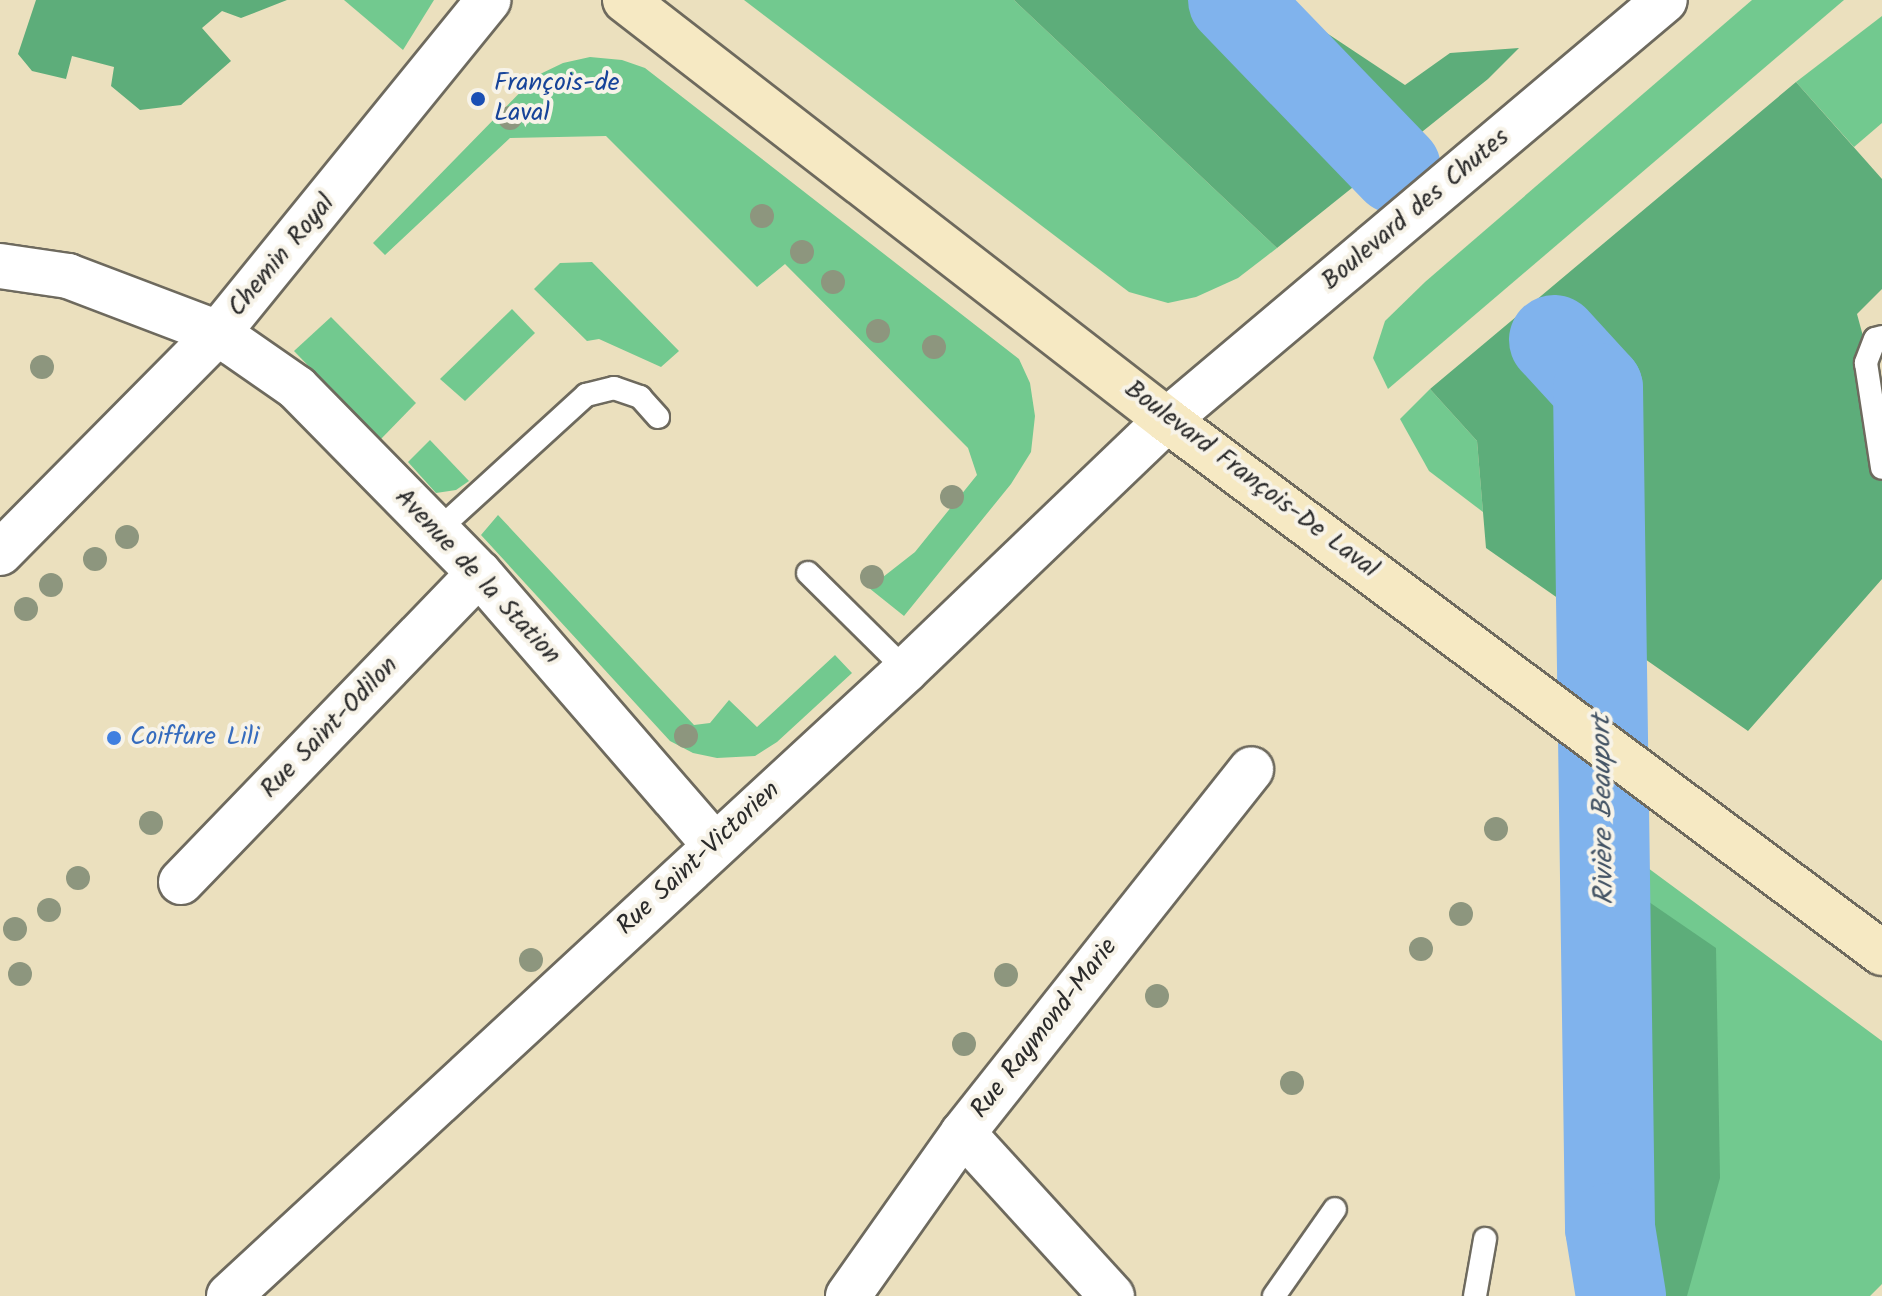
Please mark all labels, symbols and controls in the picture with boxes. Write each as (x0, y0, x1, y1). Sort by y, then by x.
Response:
place label: François-de Laval (494, 68, 620, 130)
marker: François-de Laval (469, 90, 487, 108)
street label: Boulevard des Chutes (1316, 122, 1516, 298)
street label: Chemin Royal (222, 188, 342, 324)
street label: Boulevard François-De Laval (1118, 374, 1384, 586)
street label: Avenue de la Station (387, 483, 567, 671)
street label: Rue Saint-Odilon (255, 651, 405, 805)
water label: Rivière Beauport (1586, 715, 1622, 905)
place label: Coiffure Lili (130, 722, 259, 754)
marker: Coiffure Lili (105, 729, 123, 747)
street label: Rue Saint-Victorien (611, 775, 787, 943)
street label: Rue Raymond-Marie (965, 933, 1125, 1125)

